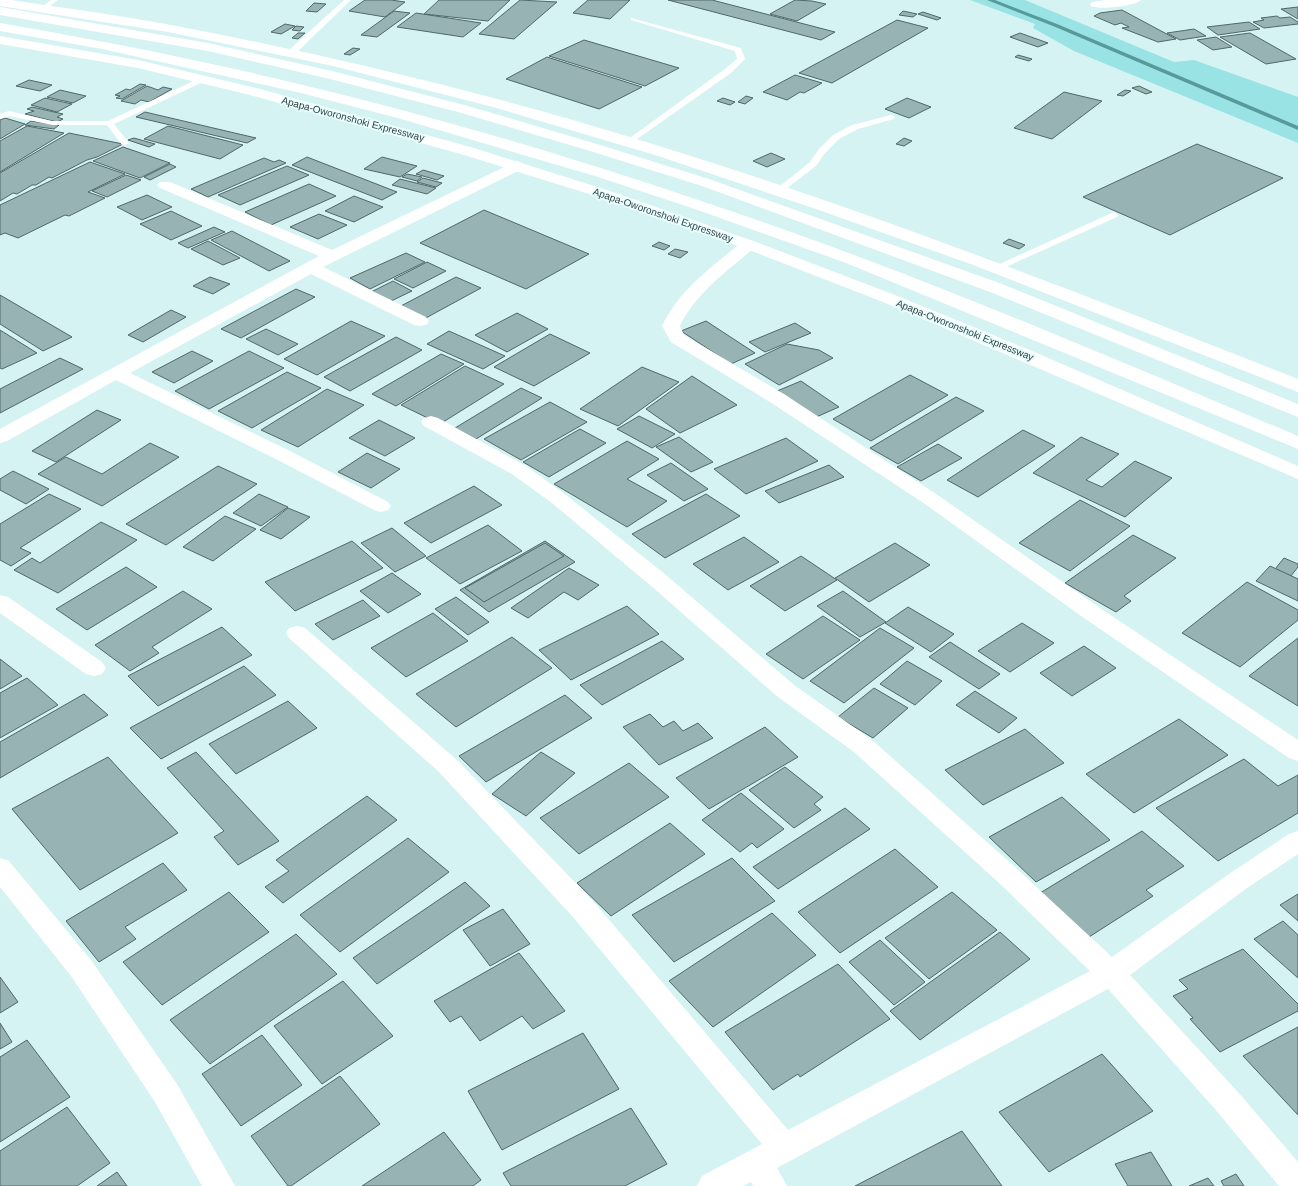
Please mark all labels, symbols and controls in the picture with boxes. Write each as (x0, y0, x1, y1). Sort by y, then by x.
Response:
street label: Apapa-Oworonshoki Expressway (280, 95, 426, 143)
street label: Apapa-Oworonshoki Expressway (592, 186, 734, 244)
street label: Apapa-Oworonshoki Expressway (895, 297, 1035, 363)

